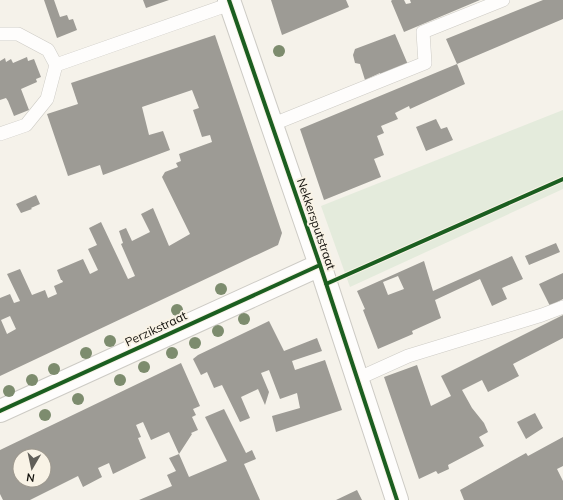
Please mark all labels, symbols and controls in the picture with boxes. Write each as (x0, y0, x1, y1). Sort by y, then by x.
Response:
street label: Nekkersputstraat (294, 176, 339, 272)
street label: Perzikstraat (122, 308, 189, 349)
north arrow (12, 448, 52, 488)
text: N (25, 470, 36, 485)

